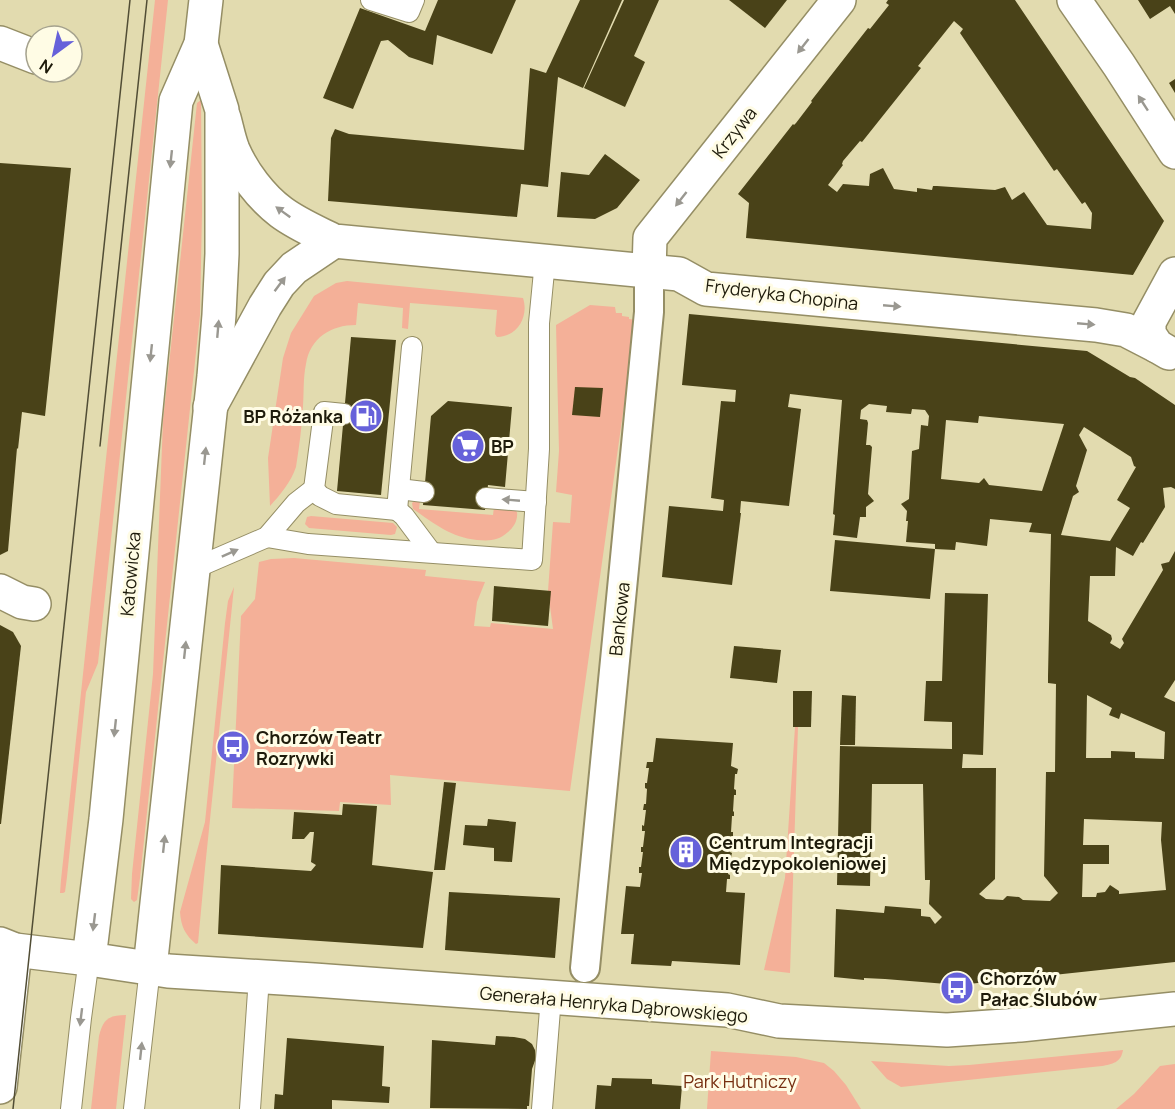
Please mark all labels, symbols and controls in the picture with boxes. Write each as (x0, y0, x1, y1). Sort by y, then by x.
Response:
north arrow (24, 24, 84, 84)
one-way arrow (796, 38, 809, 54)
text: N (35, 54, 57, 79)
one-way arrow (1138, 95, 1149, 111)
street label: Krzywa (706, 101, 762, 163)
one-way arrow (166, 150, 176, 169)
one-way arrow (676, 191, 688, 206)
one-way arrow (276, 206, 292, 218)
street label: Fryderyka Chopina (704, 273, 860, 315)
one-way arrow (274, 276, 286, 292)
one-way arrow (882, 301, 901, 311)
one-way arrow (213, 319, 223, 338)
one-way arrow (1076, 319, 1095, 329)
one-way arrow (146, 344, 156, 363)
fuel station icon: BP Różanka (348, 398, 384, 434)
place label: BP Różanka (243, 404, 343, 428)
supermarket icon: BP (450, 428, 486, 464)
place label: BP (491, 434, 514, 458)
one-way arrow (200, 446, 210, 465)
one-way arrow (502, 495, 521, 505)
street label: Katowicka (114, 531, 146, 617)
one-way arrow (222, 548, 240, 558)
street label: Bankowa (603, 581, 635, 657)
one-way arrow (180, 640, 190, 659)
one-way arrow (110, 718, 120, 737)
place label: Chorzów Teatr Rozrywki (256, 725, 382, 770)
bus stop icon: Chorzów Teatr Rozrywki (215, 729, 251, 765)
place label: Centrum Integracji Międzypokoleniowej (709, 830, 887, 875)
one-way arrow (159, 834, 169, 853)
building icon: Centrum Integracji Międzypokoleniowej (668, 834, 704, 870)
one-way arrow (89, 912, 98, 931)
place label: Chorzów Pałac Ślubów (980, 966, 1098, 1011)
bus stop icon: Chorzów Pałac Ślubów (939, 970, 975, 1006)
street label: Generała Henryka Dąbrowskiego (479, 980, 749, 1028)
one-way arrow (77, 1008, 86, 1027)
one-way arrow (136, 1041, 146, 1060)
park label: Park Hutniczy (683, 1069, 797, 1093)

